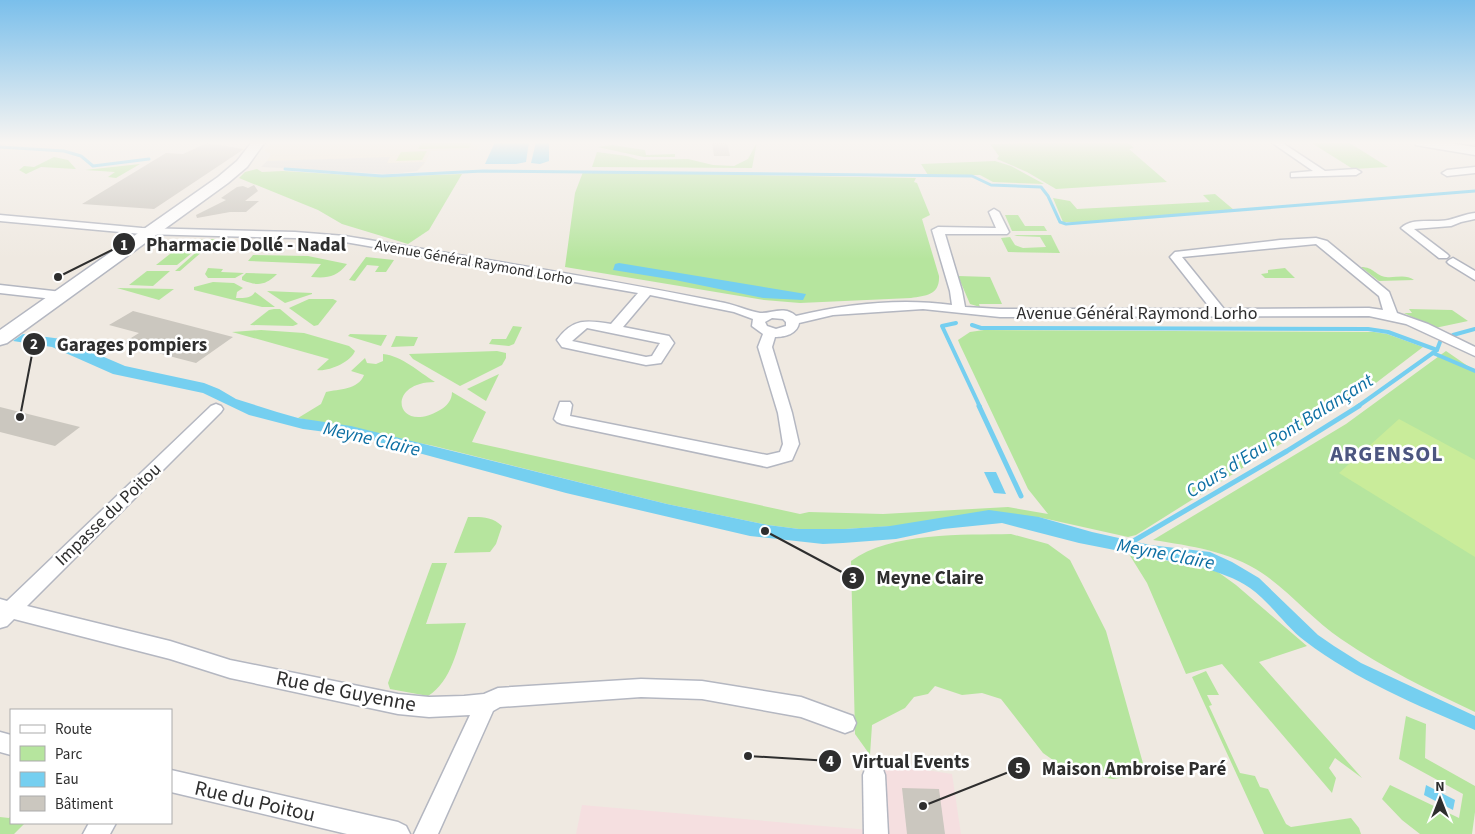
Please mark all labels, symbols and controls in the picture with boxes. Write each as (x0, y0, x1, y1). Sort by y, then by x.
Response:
callout: Pharmacie Dollé - Nadal (111, 227, 356, 261)
text: Pharmacie Dollé - Nadal (146, 232, 347, 259)
text: 1 (120, 235, 128, 256)
street label: Avenue Général Raymond Lorho (373, 235, 575, 290)
street label: Avenue Général Raymond Lorho (1017, 301, 1257, 326)
callout: Garages pompiers (21, 327, 217, 361)
text: Garages pompiers (57, 332, 207, 359)
text: 2 (30, 334, 38, 355)
water label: Cours d'Eau Pont Balançant (1181, 367, 1379, 505)
water label: Meyne Claire (320, 415, 423, 464)
district label: ARGENSOL (1329, 438, 1444, 470)
street label: Impasse du Poitou (50, 457, 167, 572)
water label: Meyne Claire (1115, 532, 1217, 577)
callout: Meyne Claire (841, 561, 993, 595)
text: Meyne Claire (876, 565, 984, 592)
text: 3 (849, 568, 857, 589)
street label: Rue de Guyenne (273, 663, 419, 719)
legend (10, 709, 172, 824)
text: Route (55, 719, 92, 740)
text: Parc (55, 744, 82, 765)
callout: Virtual Events (817, 744, 979, 778)
text: Virtual Events (852, 749, 969, 776)
text: 4 (826, 751, 834, 772)
callout: Maison Ambroise Paré (1007, 751, 1236, 785)
text: Maison Ambroise Paré (1042, 756, 1226, 783)
text: 5 (1015, 758, 1023, 779)
text: Eau (55, 769, 79, 790)
street label: Rue du Poitou (192, 773, 318, 829)
north arrow (1415, 774, 1465, 824)
text: N (1435, 777, 1445, 797)
text: Bâtiment (55, 794, 113, 815)

